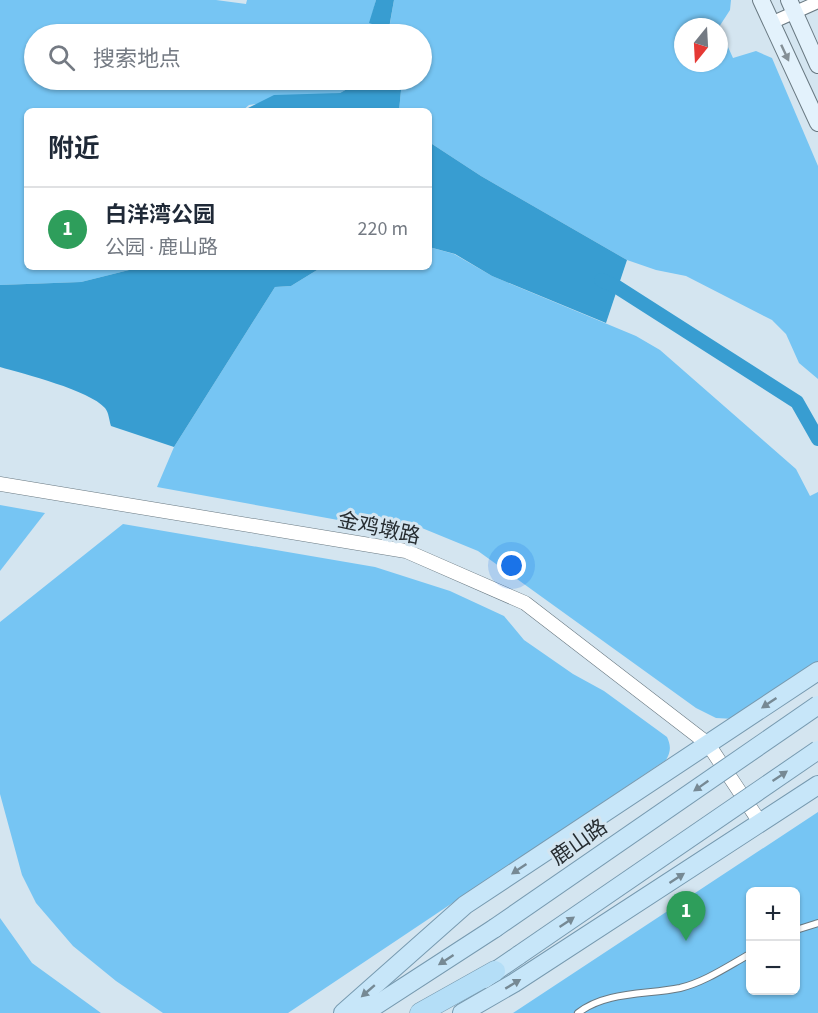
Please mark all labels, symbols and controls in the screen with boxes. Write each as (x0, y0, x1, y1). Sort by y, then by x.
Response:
north arrow (674, 18, 728, 72)
search box (24, 24, 432, 90)
icon: search (45, 41, 78, 74)
text: 搜索地点 (93, 43, 181, 75)
one-way arrow (781, 45, 790, 62)
text: 附近 (48, 130, 100, 167)
text: 白洋湾公园 (105, 199, 215, 231)
text: 1 (62, 215, 73, 243)
text: 220 m (358, 215, 408, 243)
text: 公园 · 鹿山路 (105, 234, 218, 262)
street label: 金鸡墩路 (335, 505, 423, 551)
your location (497, 551, 526, 580)
one-way arrow (761, 698, 777, 709)
one-way arrow (771, 770, 787, 782)
one-way arrow (693, 780, 709, 792)
street label: 鹿山路 (545, 812, 613, 872)
one-way arrow (511, 863, 527, 874)
one-way arrow (669, 873, 685, 884)
map controls (746, 887, 800, 995)
button: + (746, 887, 800, 941)
pin: 1 (666, 892, 706, 941)
one-way arrow (559, 917, 575, 928)
button: − (746, 941, 800, 995)
one-way arrow (438, 954, 454, 965)
one-way arrow (505, 978, 521, 989)
one-way arrow (360, 984, 375, 998)

